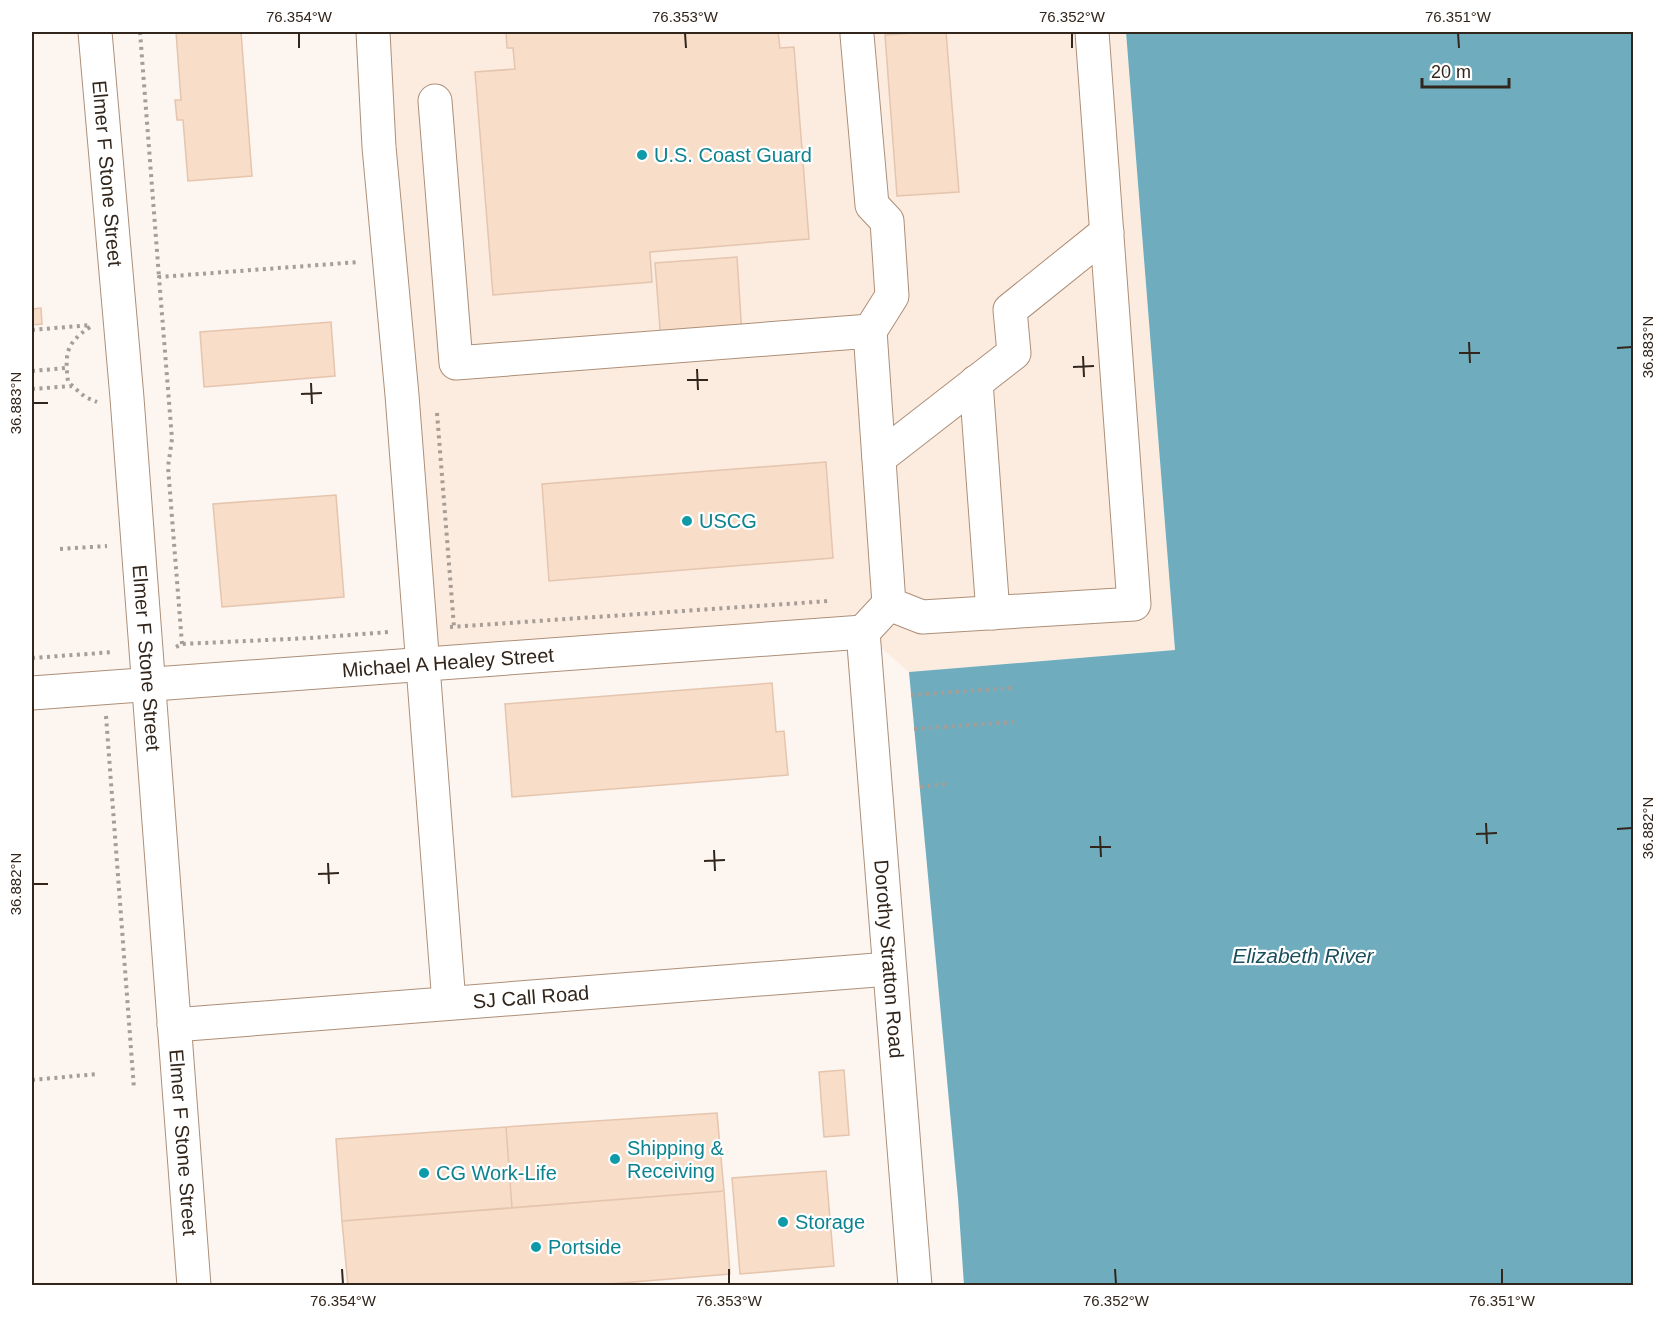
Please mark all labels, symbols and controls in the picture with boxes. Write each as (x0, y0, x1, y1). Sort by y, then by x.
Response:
text: 76.354°W (266, 8, 333, 25)
text: 76.353°W (652, 8, 719, 25)
text: 76.352°W (1039, 8, 1106, 25)
text: 76.351°W (1425, 8, 1492, 25)
scale bar (1422, 51, 1509, 89)
text: 20 m (1431, 62, 1471, 82)
street label: Elmer F Stone Street (88, 79, 127, 268)
place label: U.S. Coast Guard (654, 144, 812, 166)
marker: U.S. Coast Guard (635, 148, 649, 162)
text: 36.883°N (1639, 316, 1656, 378)
text: 36.883°N (7, 372, 24, 434)
place label: USCG (699, 510, 757, 532)
marker: USCG (680, 514, 694, 528)
street label: Elmer F Stone Street (129, 564, 165, 752)
street label: Michael A Healey Street (341, 644, 555, 681)
text: 36.882°N (1639, 797, 1656, 859)
text: 36.882°N (7, 853, 24, 915)
street label: Dorothy Stratton Road (870, 859, 908, 1059)
water label: Elizabeth River (1232, 944, 1375, 967)
street label: SJ Call Road (472, 982, 590, 1013)
street label: Elmer F Stone Street (165, 1049, 201, 1237)
place label: Shipping & Receiving (627, 1137, 724, 1182)
marker: Shipping & Receiving (608, 1152, 622, 1166)
place label: CG Work-Life (436, 1162, 557, 1184)
marker: CG Work-Life (417, 1166, 431, 1180)
place label: Storage (795, 1211, 865, 1233)
marker: Storage (776, 1215, 790, 1229)
place label: Portside (548, 1236, 621, 1258)
marker: Portside (529, 1240, 543, 1254)
text: 76.354°W (310, 1292, 377, 1309)
text: 76.353°W (696, 1292, 763, 1309)
text: 76.352°W (1083, 1292, 1150, 1309)
text: 76.351°W (1469, 1292, 1536, 1309)

